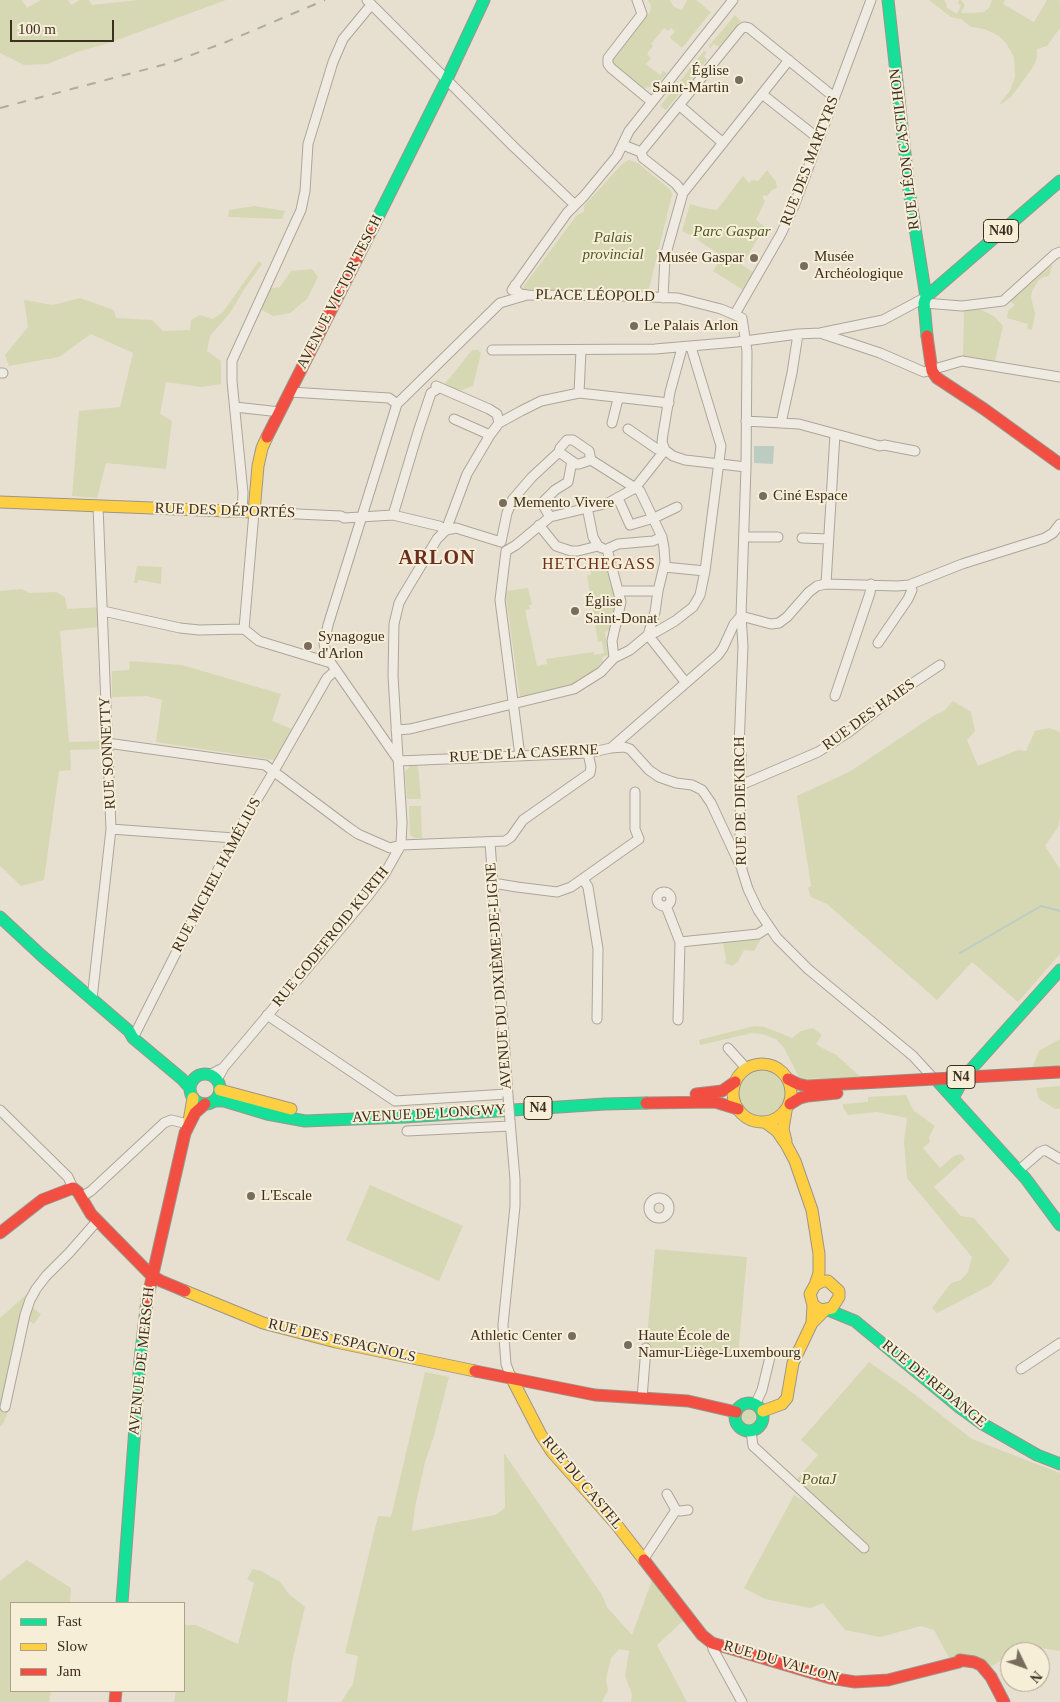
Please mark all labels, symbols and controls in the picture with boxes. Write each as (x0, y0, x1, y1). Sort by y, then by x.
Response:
scale bar (12, 10, 116, 42)
text: 100 m (18, 21, 56, 37)
place label: Église Saint-Martin (652, 62, 729, 97)
street label: RUE LÉON CASTILHON (886, 67, 924, 231)
marker: Église Saint-Martin (733, 74, 745, 86)
street label: RUE DES MARTYRS (777, 94, 843, 228)
street label: AVENUE VICTOR TESCH (293, 212, 387, 372)
road number: N40 (984, 220, 1018, 242)
park label: Parc Gaspar (693, 223, 771, 241)
park label: Palais provincial (582, 229, 644, 264)
place label: Musée Archéologique (814, 248, 903, 283)
place label: Musée Gaspar (658, 249, 744, 267)
marker: Musée Gaspar (748, 252, 760, 264)
marker: Musée Archéologique (798, 260, 810, 272)
street label: PLACE LÉOPOLD (535, 286, 655, 306)
place label: Le Palais Arlon (644, 317, 738, 335)
marker: Le Palais Arlon (628, 320, 640, 332)
place label: Ciné Espace (773, 487, 848, 505)
marker: Ciné Espace (757, 490, 769, 502)
place label: Memento Vivere (513, 494, 614, 512)
marker: Memento Vivere (497, 497, 509, 509)
street label: RUE DES DÉPORTÉS (154, 500, 296, 522)
district label: ARLON (398, 547, 476, 571)
district label: HETCHEGASS (541, 555, 657, 575)
place label: Église Saint-Donat (585, 593, 657, 628)
marker: Église Saint-Donat (569, 605, 581, 617)
place label: Synagogue d'Arlon (318, 628, 385, 663)
marker: Synagogue d'Arlon (302, 640, 314, 652)
street label: RUE DES HAIES (819, 675, 919, 755)
street label: RUE SONNETTY (96, 696, 120, 810)
street label: RUE DE DIEKIRCH (731, 736, 751, 866)
street label: RUE DE LA CASERNE (449, 741, 599, 767)
street label: RUE MICHEL HAMÉLIUS (169, 795, 265, 955)
street label: AVENUE DU DIXIÈME-DE-LIGNE (482, 862, 516, 1090)
street label: RUE GODEFROID KURTH (269, 863, 393, 1011)
road number: N4 (947, 1066, 975, 1088)
road number: N4 (524, 1096, 552, 1120)
street label: AVENUE DE LONGWY (352, 1101, 506, 1127)
place label: L'Escale (261, 1187, 312, 1205)
marker: L'Escale (245, 1190, 257, 1202)
street label: AVENUE DE MERSCH (125, 1286, 159, 1436)
street label: RUE DES ESPAGNOLS (266, 1315, 418, 1367)
place label: Athletic Center (470, 1327, 562, 1345)
place label: Haute École de Namur-Liège-Luxembourg (638, 1327, 801, 1362)
marker: Athletic Center (566, 1330, 578, 1342)
street label: RUE DE REDANGE (878, 1336, 990, 1432)
marker: Haute École de Namur-Liège-Luxembourg (622, 1339, 634, 1351)
street label: RUE DU CASTEL (538, 1433, 626, 1533)
park label: PotaJ (802, 1471, 836, 1489)
legend (10, 1602, 185, 1692)
text: Fast (57, 1613, 82, 1629)
street label: RUE DU VALLON (721, 1637, 841, 1687)
text: Slow (57, 1638, 88, 1654)
north arrow (1000, 1642, 1050, 1692)
text: Jam (57, 1663, 81, 1679)
text: N (1027, 1668, 1045, 1685)

